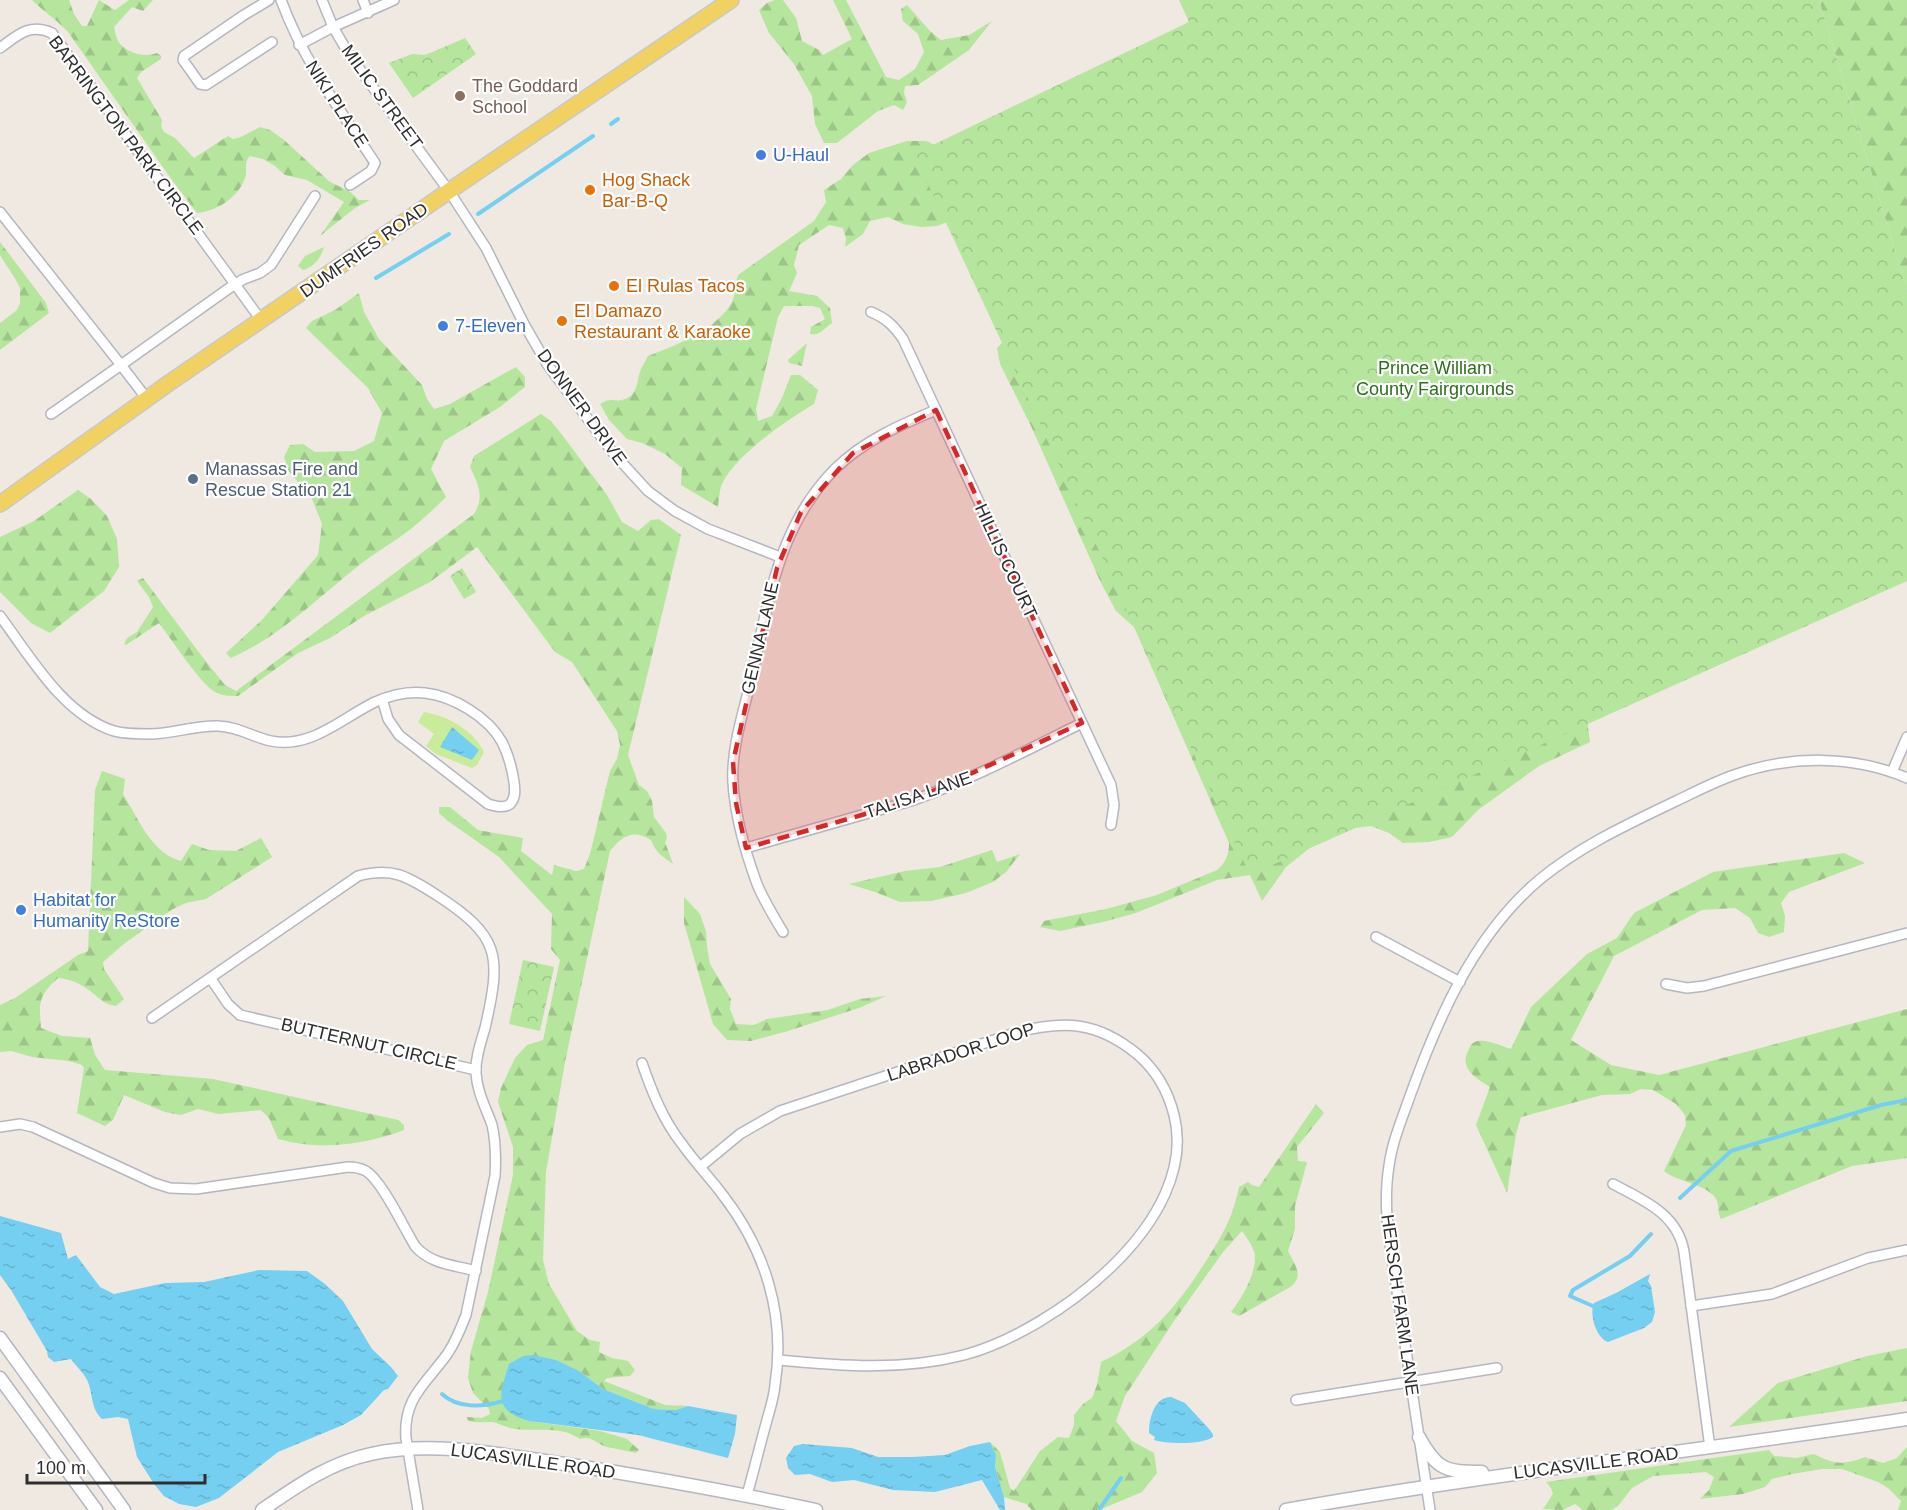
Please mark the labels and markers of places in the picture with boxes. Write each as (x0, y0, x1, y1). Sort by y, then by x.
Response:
place label: The Goddard School (472, 76, 578, 117)
marker: The Goddard School (453, 89, 467, 103)
place label: U-Haul (773, 145, 829, 165)
marker: U-Haul (754, 148, 768, 162)
place label: Hog Shack Bar-B-Q (602, 170, 691, 211)
marker: Hog Shack Bar-B-Q (583, 183, 597, 197)
place label: El Rulas Tacos (626, 276, 745, 296)
marker: El Rulas Tacos (607, 279, 621, 293)
place label: El Damazo Restaurant & Karaoke (574, 301, 751, 342)
marker: El Damazo Restaurant & Karaoke (555, 314, 569, 328)
place label: 7-Eleven (455, 316, 526, 336)
marker: 7-Eleven (436, 319, 450, 333)
place label: Manassas Fire and Rescue Station 21 (205, 459, 358, 500)
marker: Manassas Fire and Rescue Station 21 (186, 472, 200, 486)
place label: Habitat for Humanity ReStore (33, 890, 180, 931)
marker: Habitat for Humanity ReStore (14, 903, 28, 917)

